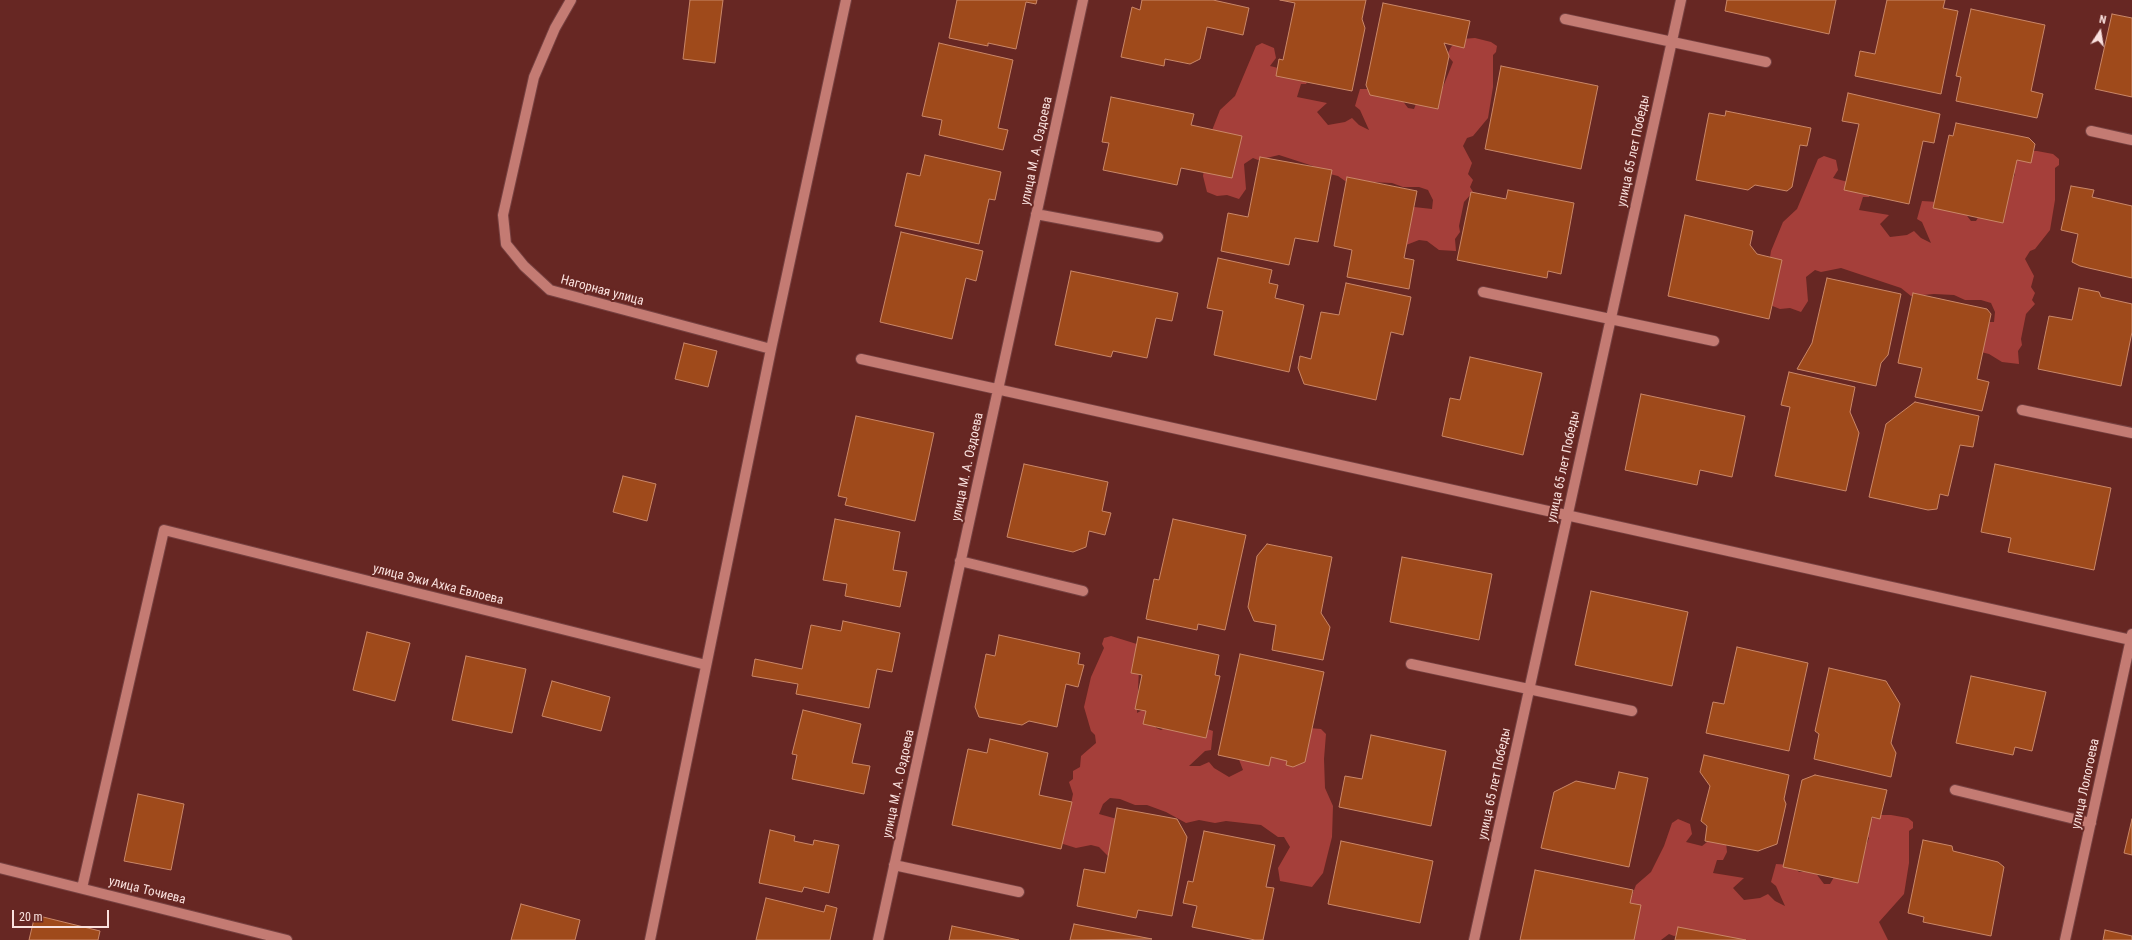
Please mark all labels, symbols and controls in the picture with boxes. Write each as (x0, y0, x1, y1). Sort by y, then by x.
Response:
north arrow (2080, 12, 2120, 52)
text: N (2098, 13, 2107, 27)
street label: улица 65 лет Победы (1614, 94, 1654, 208)
street label: улица М. А. Оздоева (1018, 95, 1056, 207)
street label: Нагорная улица (559, 272, 645, 310)
street label: улица 65 лет Победы (1544, 410, 1584, 524)
street label: улица М. А. Оздоева (949, 411, 987, 523)
street label: улица Эжи Ахка Евлоева (371, 561, 505, 609)
street label: улица 65 лет Победы (1475, 727, 1515, 841)
street label: улица М. А. Оздоева (880, 728, 918, 840)
street label: улица Лологоева (2069, 737, 2103, 831)
street label: улица Точиева (107, 874, 187, 908)
scale bar (14, 902, 111, 928)
text: 20 m (19, 910, 43, 924)

